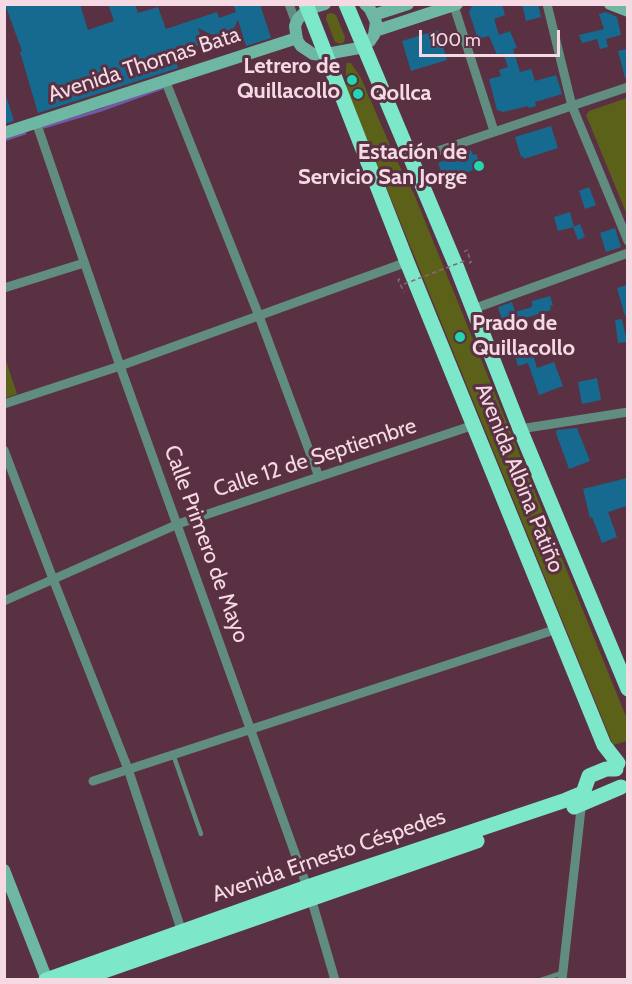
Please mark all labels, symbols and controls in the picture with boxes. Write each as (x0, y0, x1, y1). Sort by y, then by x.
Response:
scale bar (422, 18, 563, 56)
street label: Avenida Thomas Bata (45, 21, 243, 109)
text: 100 m (430, 29, 481, 51)
place label: Letrero de Quillacollo (237, 54, 340, 106)
marker: Letrero de Quillacollo (345, 73, 359, 87)
place label: Qollca (370, 81, 432, 107)
marker: Qollca (351, 87, 365, 101)
place label: Estación de Servicio San Jorge (298, 140, 467, 192)
marker: Estación de Servicio San Jorge (472, 159, 486, 173)
place label: Prado de Quillacollo (472, 311, 575, 362)
marker: Prado de Quillacollo (453, 330, 467, 344)
street label: Avenida Albina Patiño (469, 380, 569, 576)
street label: Calle 12 de Septiembre (210, 413, 420, 503)
street label: Calle Primero de Mayo (158, 442, 254, 646)
street label: Avenida Ernesto Céspedes (209, 804, 449, 908)

